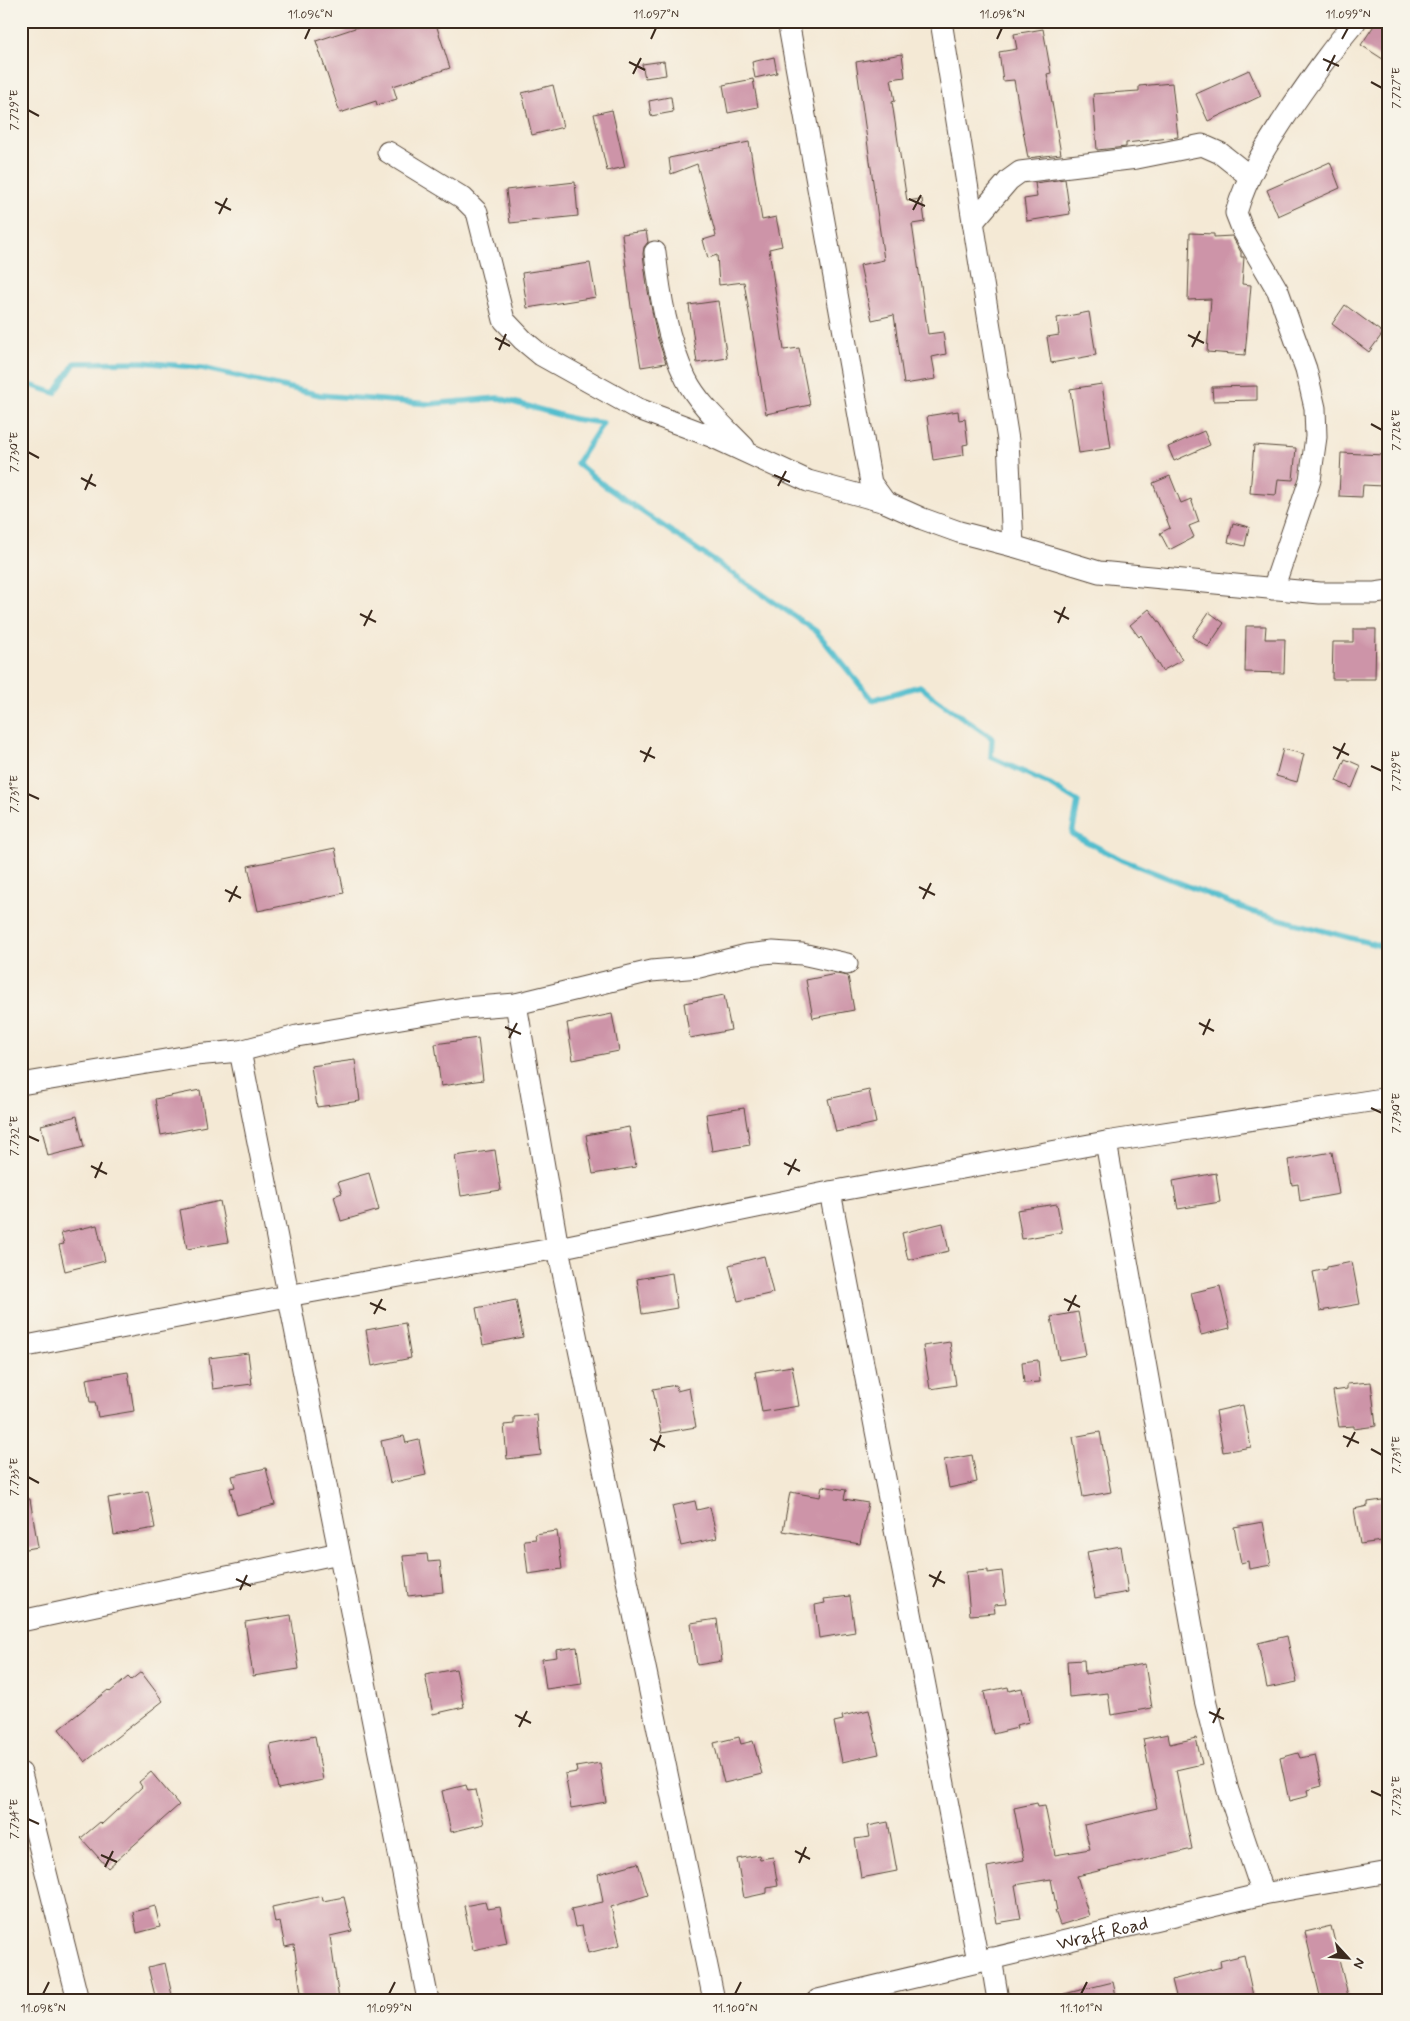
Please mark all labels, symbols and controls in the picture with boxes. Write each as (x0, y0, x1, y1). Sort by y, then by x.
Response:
text: 11.096°N (288, 7, 332, 23)
text: 11.097°N (633, 7, 679, 23)
text: 11.098°N (979, 7, 1025, 23)
text: 11.099°N (1325, 7, 1371, 23)
text: 7.727°E (1389, 67, 1405, 109)
text: 7.729°E (7, 89, 23, 131)
text: 7.728°E (1389, 409, 1405, 451)
text: 7.730°E (7, 432, 23, 472)
text: 7.729°E (1389, 750, 1405, 792)
text: 7.731°E (7, 775, 23, 813)
text: 7.730°E (1389, 1093, 1405, 1133)
text: 7.732°E (7, 1116, 23, 1156)
text: 7.731°E (1389, 1436, 1405, 1474)
text: 7.733°E (7, 1458, 23, 1496)
text: 7.732°E (1389, 1776, 1405, 1816)
text: 7.734°E (7, 1799, 23, 1839)
street label: Wraff Road (1054, 1911, 1151, 1957)
north arrow (1322, 1934, 1372, 1984)
text: N (1349, 1955, 1369, 1971)
text: 11.098°N (20, 2001, 66, 2017)
text: 11.099°N (366, 2001, 412, 2017)
text: 11.100°N (713, 2001, 757, 2017)
text: 11.101°N (1060, 2001, 1102, 2017)

